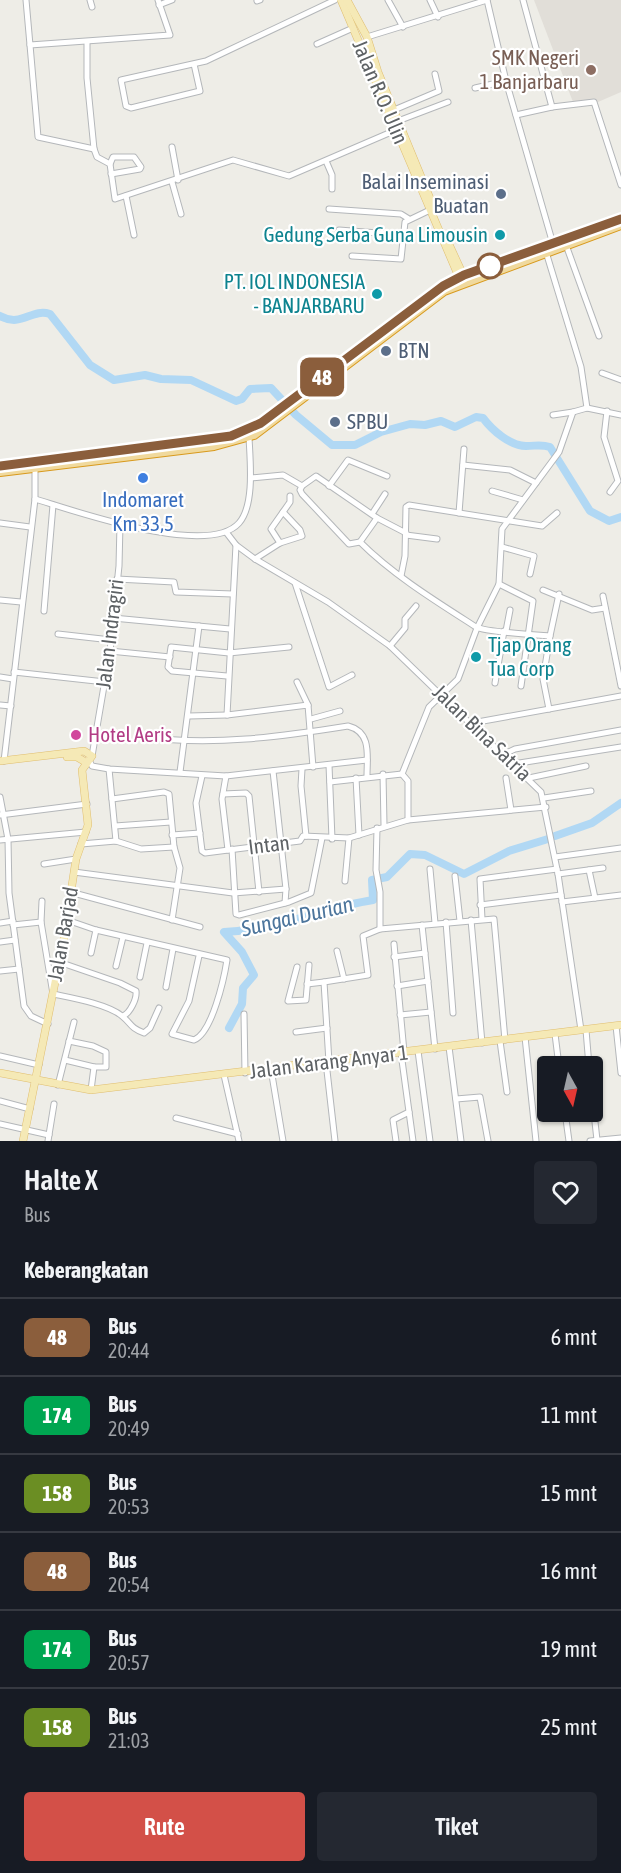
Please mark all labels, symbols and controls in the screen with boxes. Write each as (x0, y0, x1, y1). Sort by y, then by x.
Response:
street label: Jalan R.O. Ulin (348, 36, 414, 147)
place label: SMK Negeri 1 Banjarbaru (480, 45, 579, 93)
marker: SMK Negeri 1 Banjarbaru (584, 63, 598, 77)
place label: Balai Inseminasi Buatan (362, 169, 489, 217)
marker: Balai Inseminasi Buatan (494, 187, 508, 201)
place label: Gedung Serba Guna Limousin (263, 222, 488, 246)
marker: Gedung Serba Guna Limousin (493, 228, 507, 242)
unlabelled marker (477, 253, 503, 279)
place label: PT. IOL INDONESIA - BANJARBARU (224, 269, 366, 317)
marker: PT. IOL INDONESIA - BANJARBARU (370, 287, 384, 301)
place label: BTN (398, 338, 430, 362)
marker: BTN (379, 344, 393, 358)
line badge: 48 (295, 358, 349, 397)
text: 48 (312, 365, 332, 389)
place label: SPBU (347, 409, 388, 433)
marker: SPBU (328, 415, 342, 429)
marker: Indomaret Km 33,5 (136, 471, 150, 485)
place label: Indomaret Km 33,5 (102, 487, 184, 535)
street label: Jalan Indragiri (90, 577, 128, 690)
place label: Tjap Orang Tua Corp (488, 632, 571, 680)
marker: Tjap Orang Tua Corp (469, 650, 483, 664)
street label: Jalan Bina Satria (428, 679, 537, 785)
place label: Hotel Aeris (88, 722, 172, 746)
marker: Hotel Aeris (69, 728, 83, 742)
street label: Intan (247, 830, 291, 858)
street label: Jalan Barjad (42, 885, 82, 983)
water label: Sungai Durian (237, 890, 356, 942)
street label: Jalan Karang Anyar 1 (248, 1039, 410, 1083)
north arrow (537, 1056, 603, 1122)
map controls (537, 1056, 603, 1122)
button: heart (534, 1161, 597, 1224)
text: Halte X (24, 1164, 98, 1196)
text: Bus (24, 1203, 50, 1226)
text: Keberangkatan (24, 1257, 148, 1283)
text: Bus (108, 1313, 137, 1339)
text: 6 mnt (551, 1324, 597, 1350)
text: 48 (47, 1325, 67, 1349)
text: 20:44 (108, 1339, 150, 1362)
text: Bus (108, 1391, 137, 1417)
text: 11 mnt (540, 1402, 597, 1428)
text: 174 (42, 1403, 72, 1427)
text: 20:49 (108, 1417, 150, 1440)
text: Bus (108, 1469, 137, 1495)
text: 15 mnt (540, 1480, 597, 1506)
text: 158 (42, 1481, 72, 1505)
text: 20:53 (108, 1495, 150, 1518)
text: Bus (108, 1547, 137, 1573)
text: 16 mnt (540, 1558, 597, 1584)
text: 48 (47, 1559, 67, 1583)
text: 20:54 (108, 1573, 150, 1596)
text: Bus (108, 1625, 137, 1651)
text: 19 mnt (540, 1636, 597, 1662)
text: 174 (42, 1637, 72, 1661)
text: 20:57 (108, 1651, 150, 1674)
text: Bus (108, 1703, 137, 1729)
text: 25 mnt (540, 1714, 597, 1740)
text: 158 (42, 1715, 72, 1739)
text: 21:03 (108, 1729, 150, 1752)
button: Rute (24, 1792, 305, 1861)
button: Tiket (317, 1792, 597, 1861)

